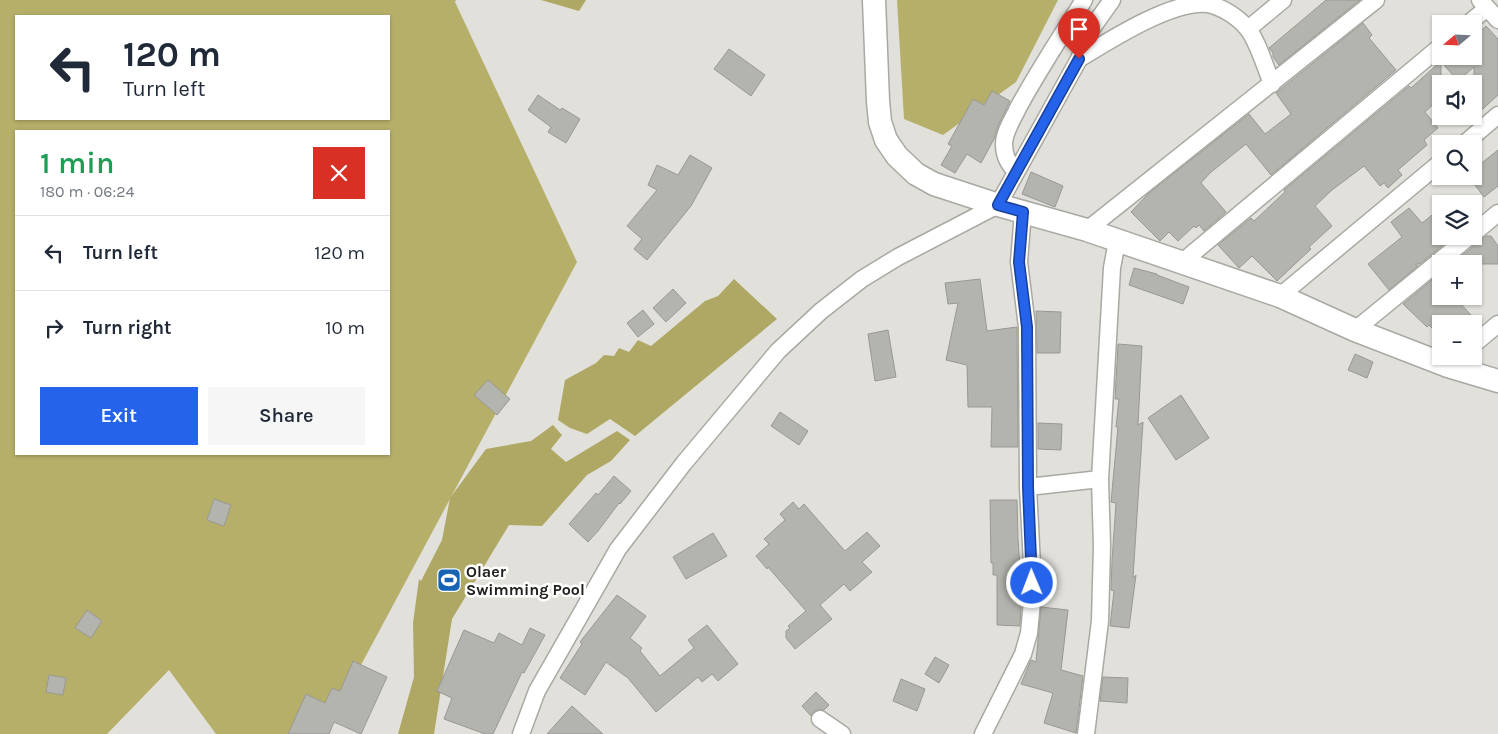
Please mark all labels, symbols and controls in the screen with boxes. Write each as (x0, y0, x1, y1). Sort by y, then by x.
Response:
pin (1058, 8, 1100, 59)
icon: arrive (1065, 15, 1093, 43)
north arrow (1432, 15, 1482, 65)
map controls (1432, 15, 1482, 365)
text: 120 m (123, 34, 221, 75)
icon: left (40, 35, 105, 100)
button: sound (1432, 75, 1482, 125)
text: Turn left (123, 76, 206, 102)
button: search (1432, 135, 1482, 185)
text: 1 min (40, 145, 114, 181)
button: close (313, 147, 365, 199)
text: 180 m · 06:24 (40, 182, 134, 201)
button: layers (1432, 195, 1482, 245)
icon: left (40, 239, 68, 267)
text: Turn left (83, 242, 158, 264)
text: 120 m (314, 242, 365, 264)
button: + (1432, 255, 1482, 305)
icon: right (40, 314, 68, 342)
button: − (1432, 315, 1482, 365)
text: Turn right (83, 317, 172, 339)
text: 10 m (325, 317, 365, 339)
button: Exit (40, 387, 198, 445)
button: Share (208, 387, 365, 445)
position arrow (1005, 556, 1057, 608)
place label: Olaer Swimming Pool (466, 562, 585, 599)
sports icon: Olaer Swimming Pool (436, 567, 462, 593)

